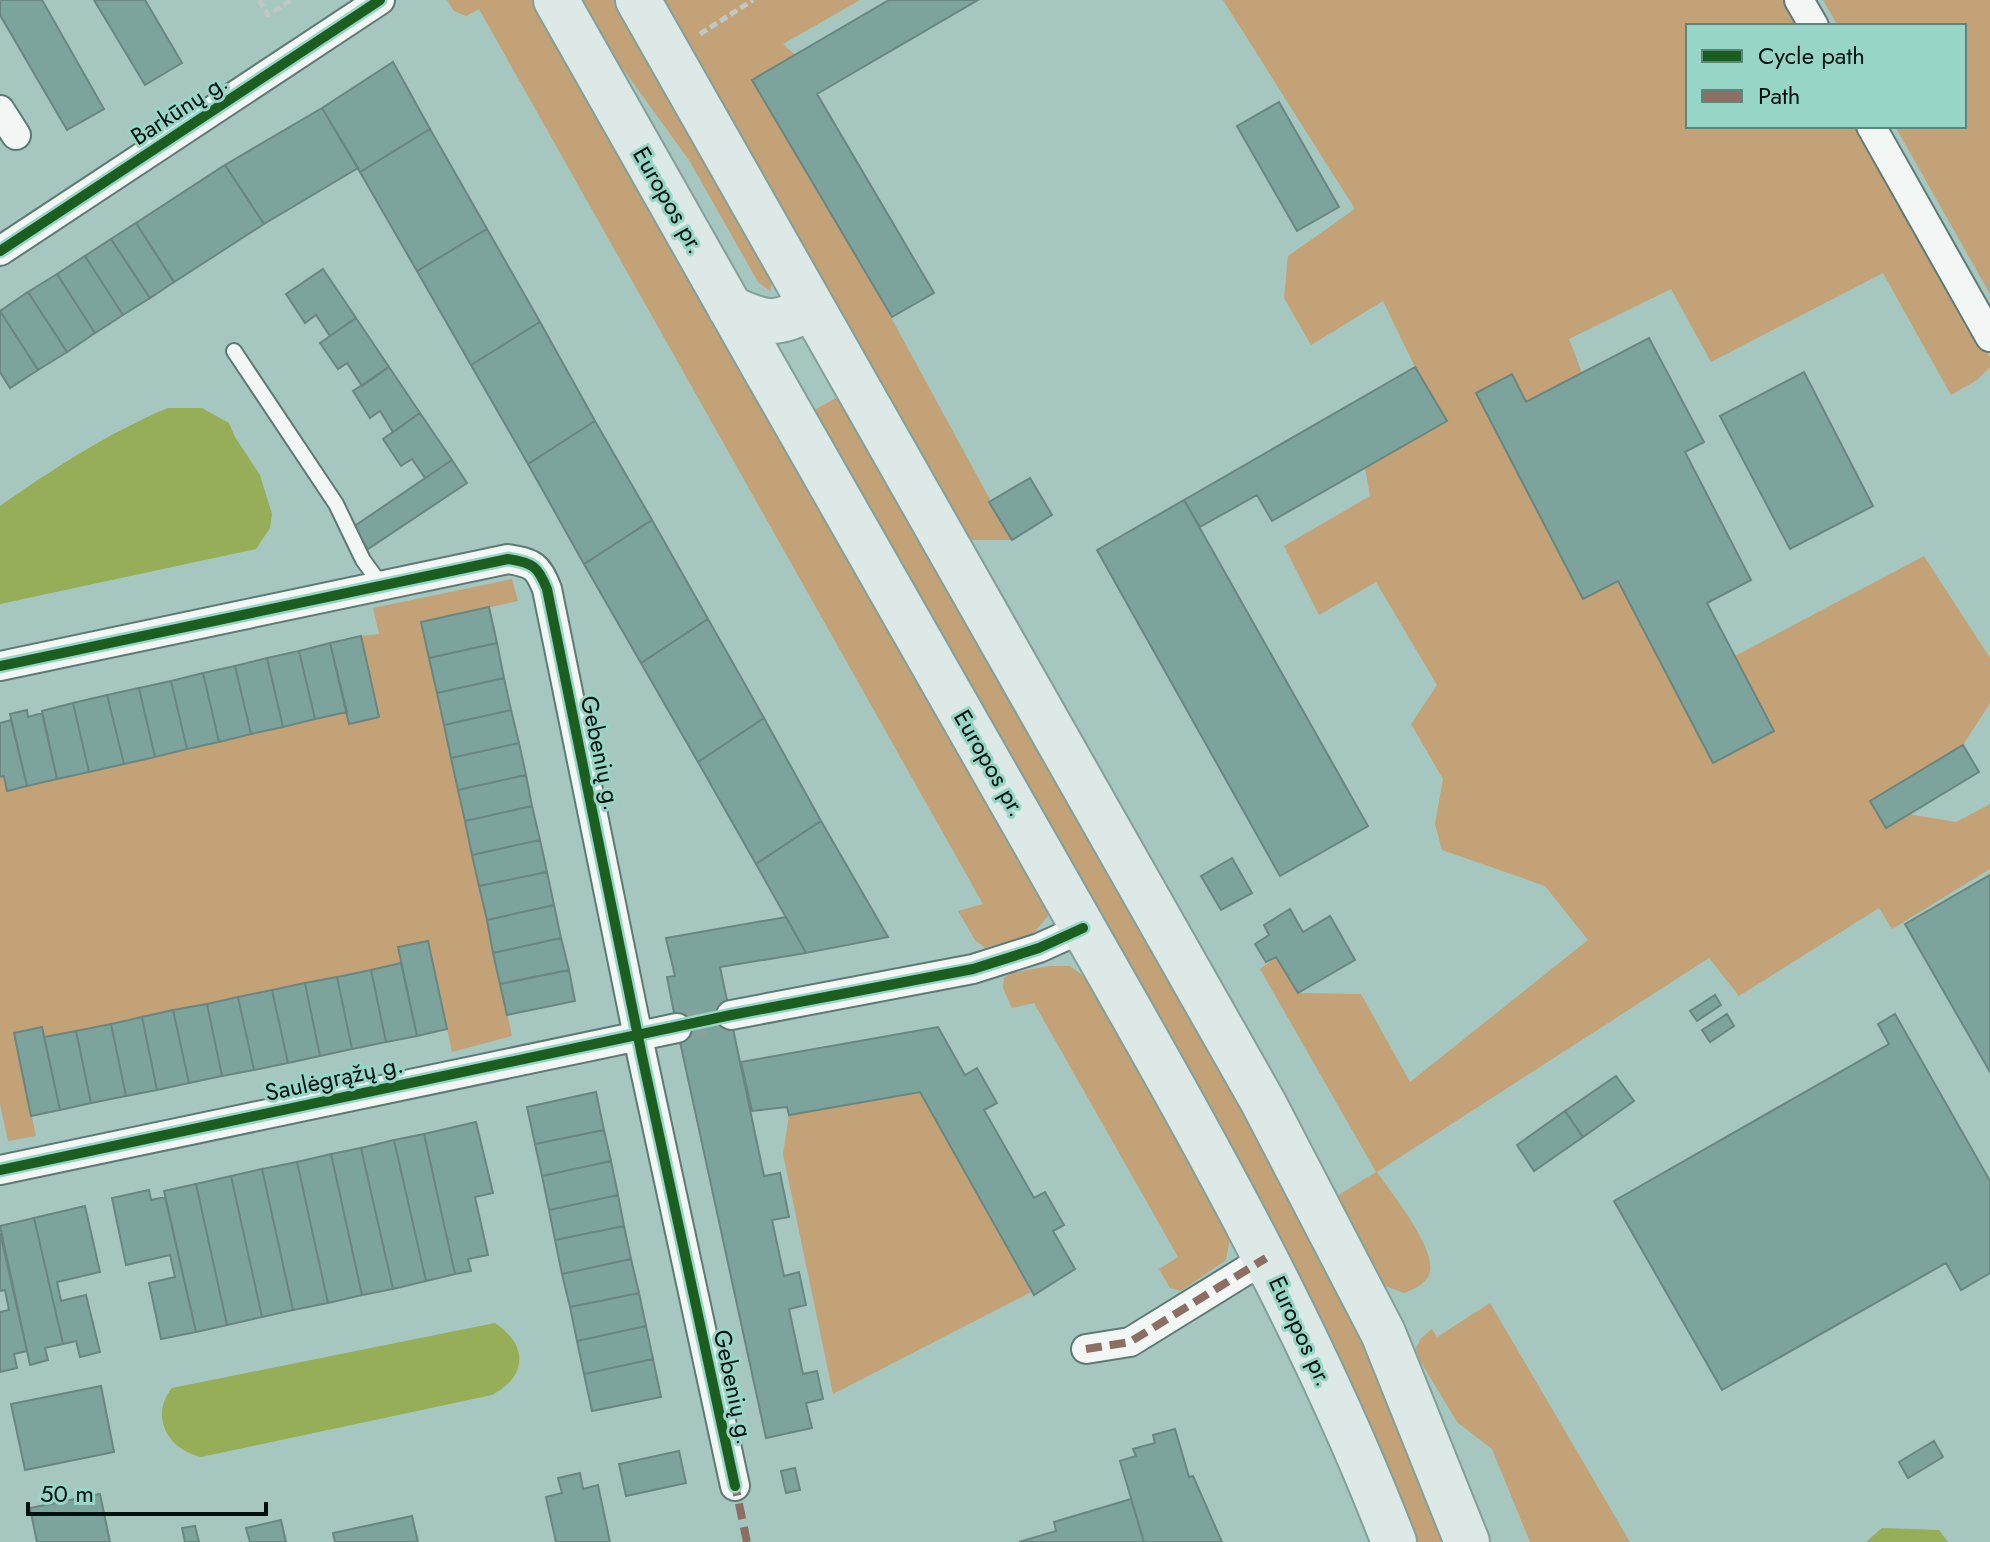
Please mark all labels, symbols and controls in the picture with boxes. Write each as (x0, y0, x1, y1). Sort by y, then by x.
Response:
legend (1686, 24, 1966, 128)
text: Cycle path (1758, 38, 1865, 73)
street label: Barkūnų g. (124, 64, 234, 154)
text: Path (1758, 78, 1800, 113)
street label: Europos pr. (624, 140, 714, 260)
street label: Gebenių g. (572, 692, 630, 814)
street label: Europos pr. (945, 703, 1035, 823)
street label: Saulėgrąžų g. (262, 1046, 406, 1110)
street label: Europos pr. (1260, 1270, 1342, 1392)
street label: Gebenių g. (705, 1326, 763, 1448)
scale bar (28, 1466, 266, 1516)
text: 50 m (40, 1476, 94, 1511)

